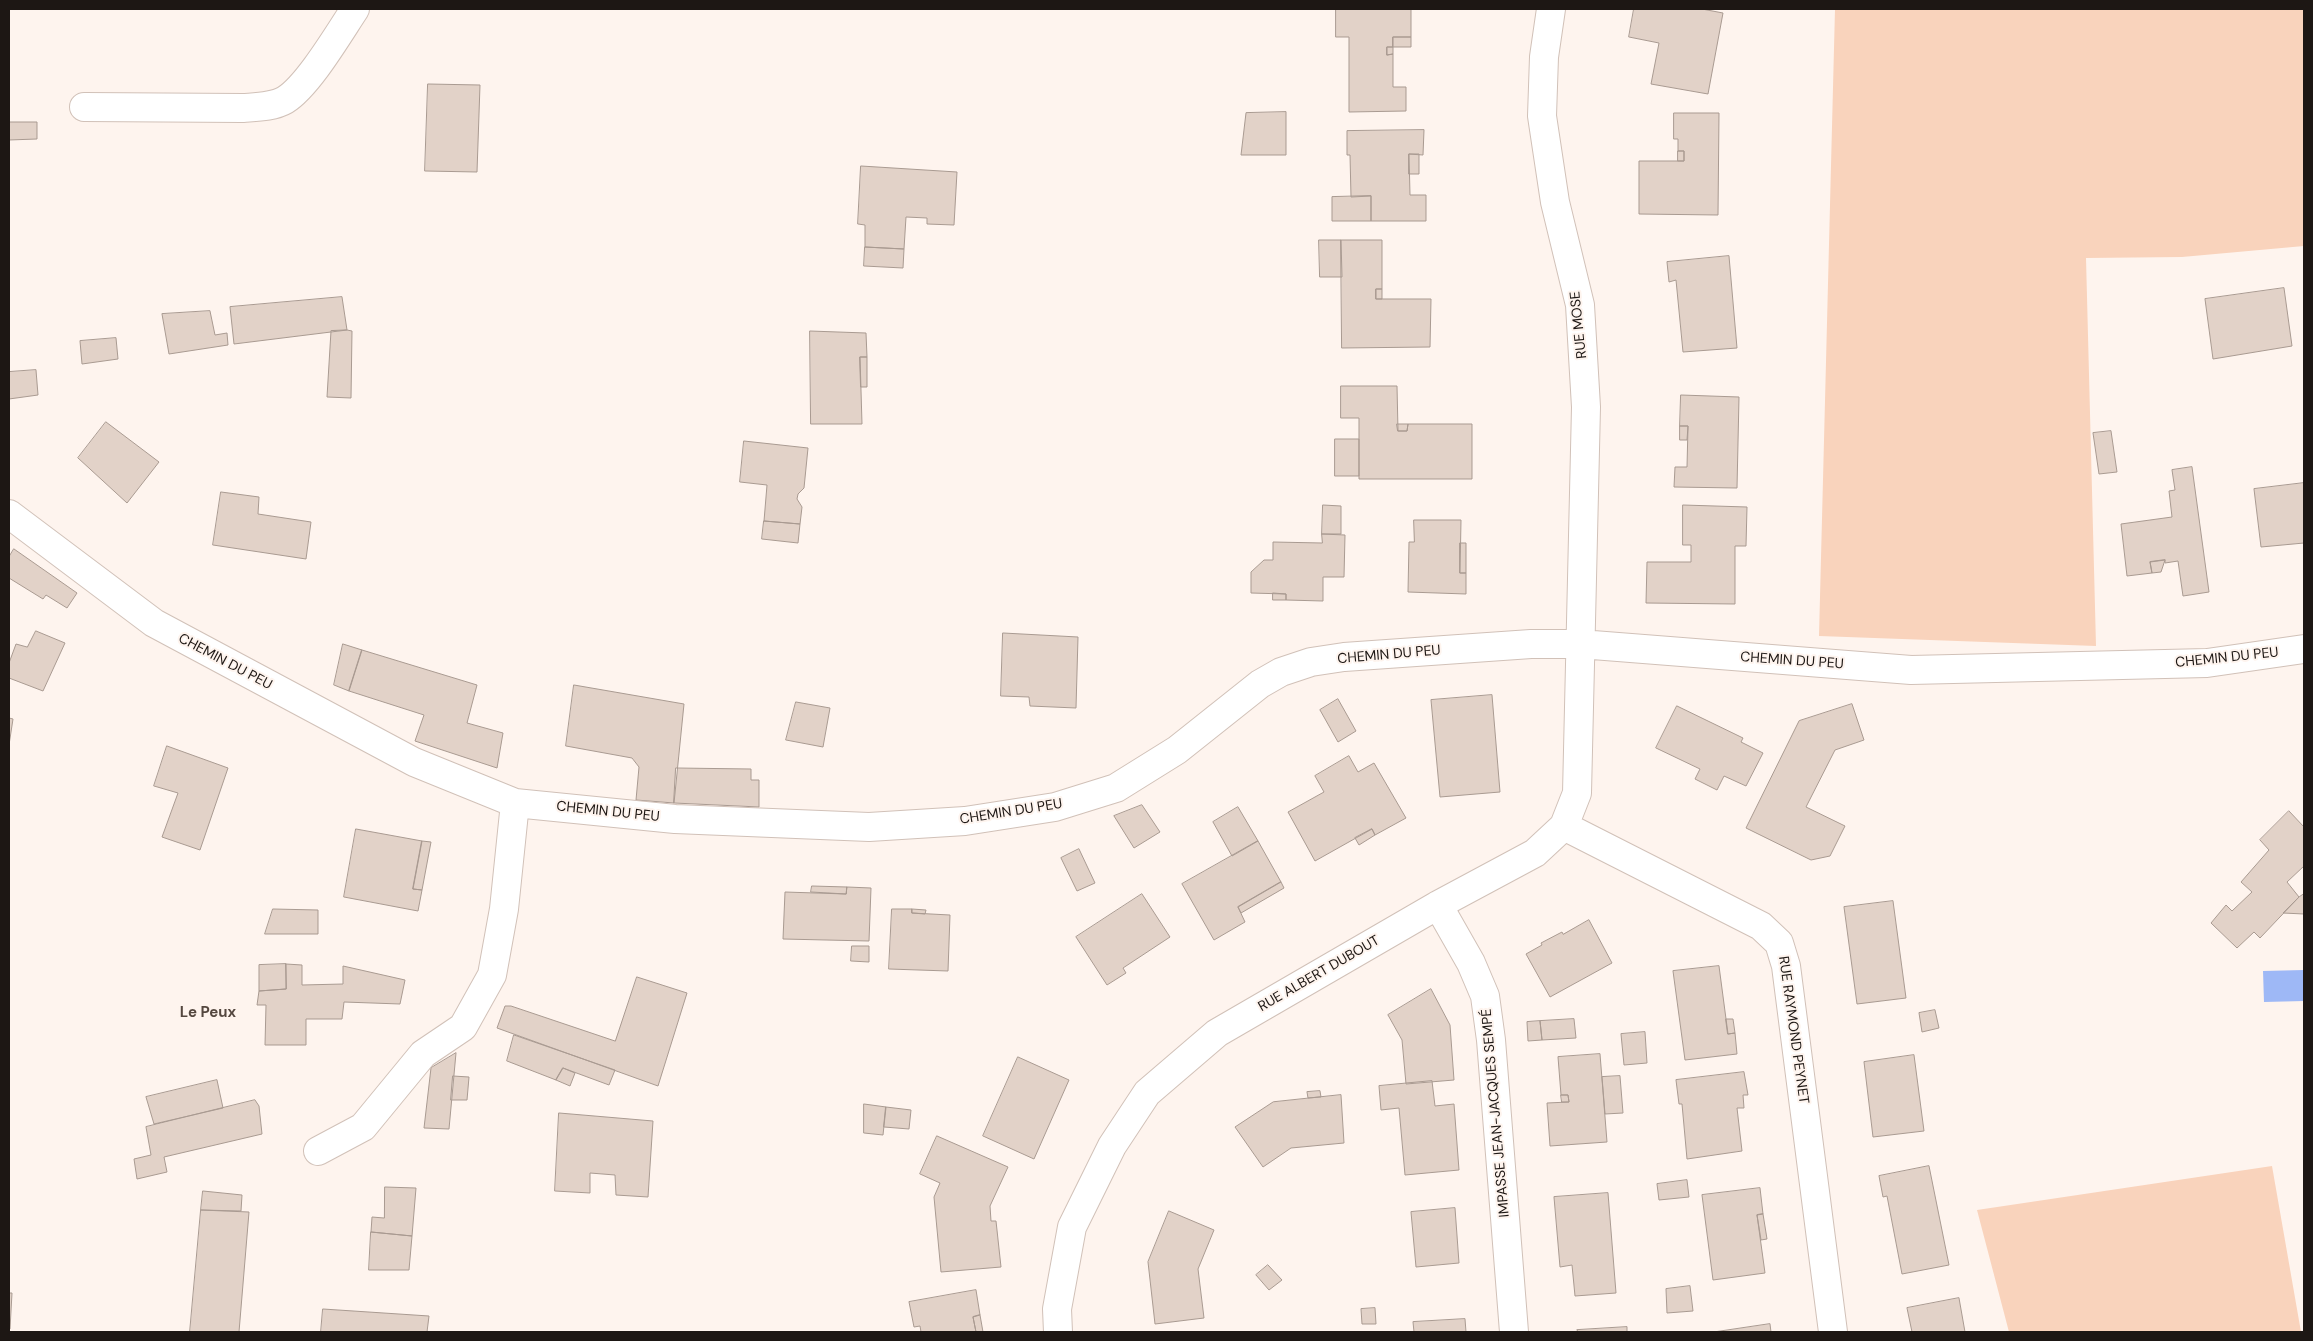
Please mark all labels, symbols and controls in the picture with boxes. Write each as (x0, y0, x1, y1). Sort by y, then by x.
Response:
street label: RUE MOSE (1567, 290, 1591, 360)
street label: CHEMIN DU PEU (175, 630, 275, 694)
street label: CHEMIN DU PEU (1337, 642, 1441, 668)
street label: CHEMIN DU PEU (2175, 644, 2279, 672)
street label: CHEMIN DU PEU (1740, 649, 1844, 673)
street label: CHEMIN DU PEU (958, 796, 1064, 828)
street label: CHEMIN DU PEU (556, 798, 660, 826)
street label: RUE ALBERT DUBOUT (1255, 932, 1383, 1016)
street label: RUE RAYMOND PEYNET (1774, 955, 1812, 1105)
district label: Le Peux (180, 1004, 236, 1022)
street label: IMPASSE JEAN-JACQUES SEMPÉ (1479, 1008, 1513, 1218)

